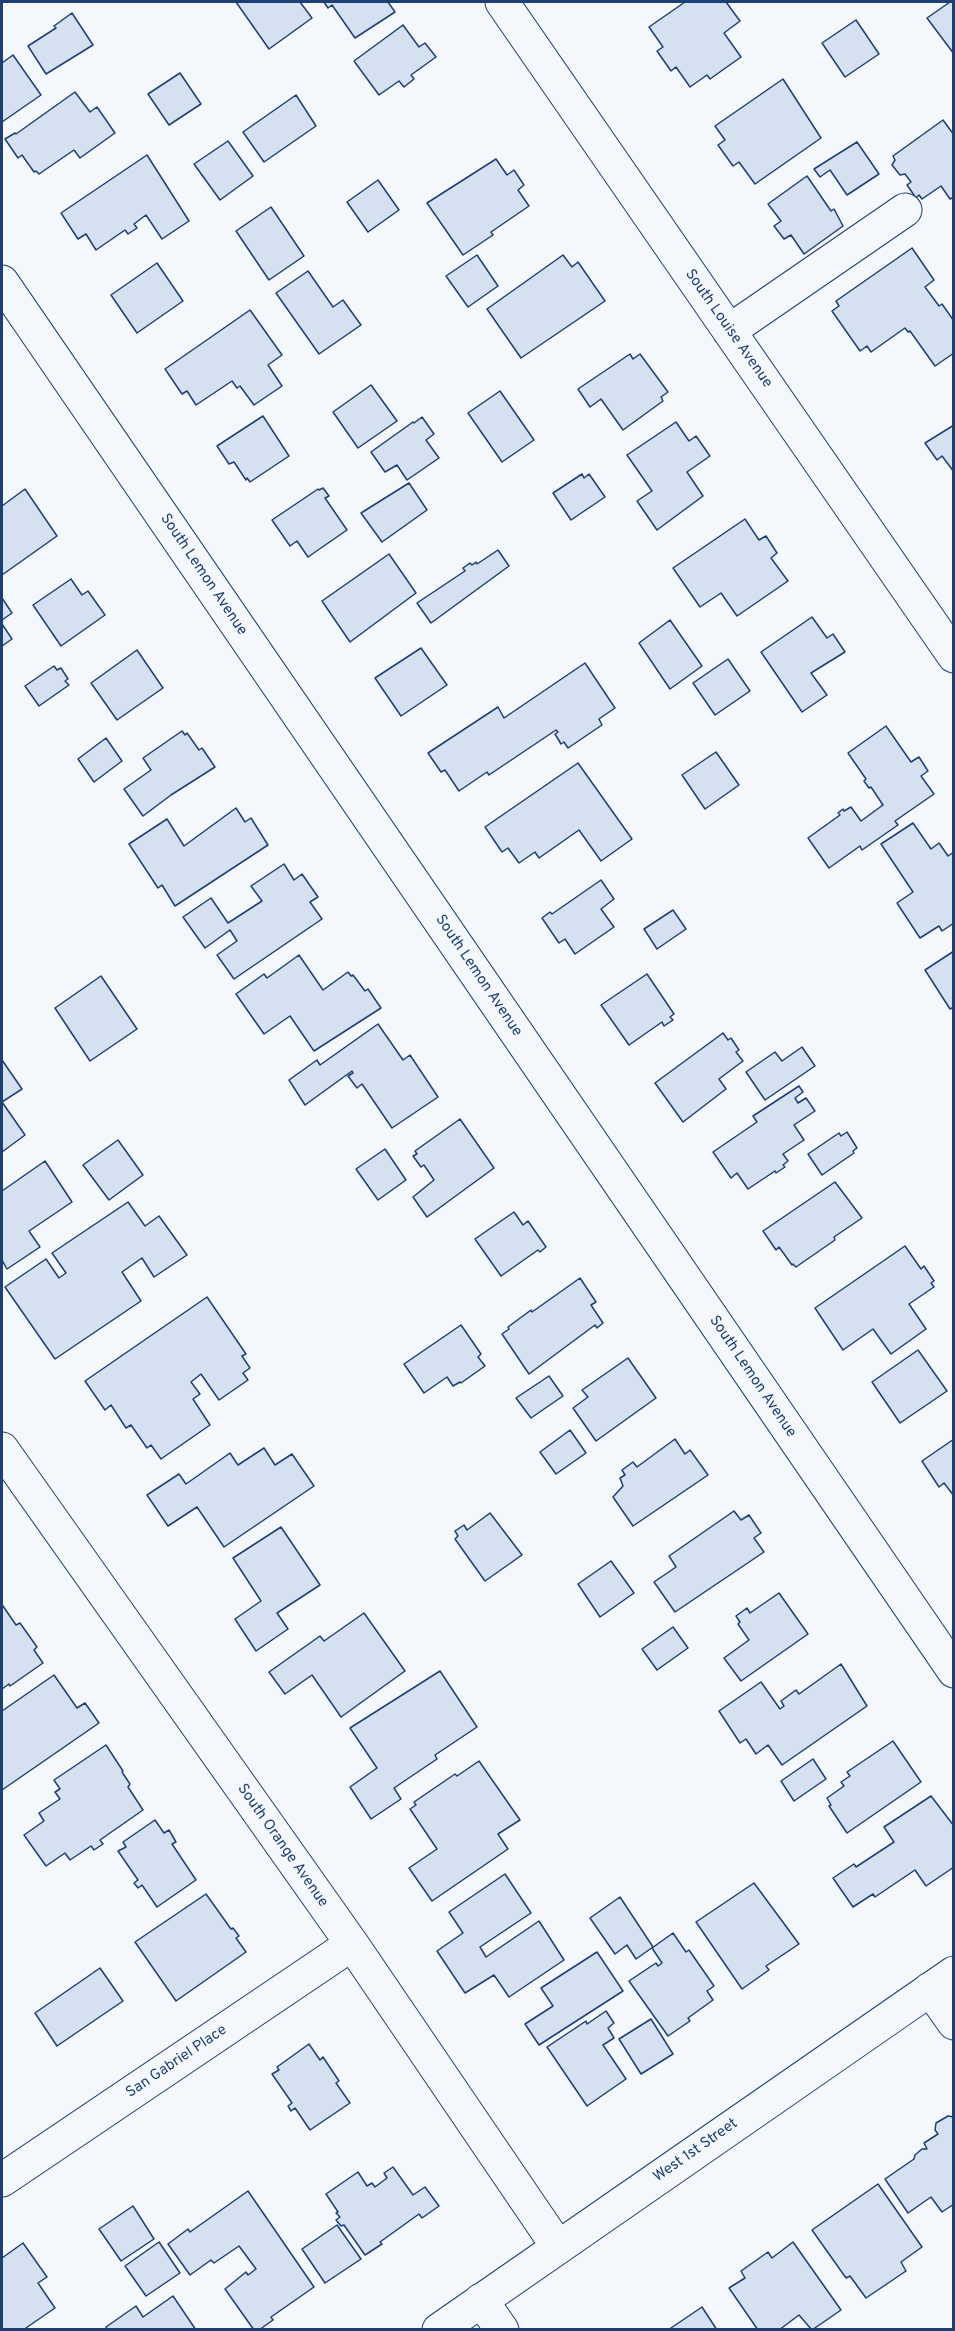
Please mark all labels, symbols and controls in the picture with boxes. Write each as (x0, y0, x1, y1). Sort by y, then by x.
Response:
street label: South Louise Avenue (680, 266, 776, 392)
street label: South Lemon Avenue (156, 511, 250, 639)
street label: South Lemon Avenue (431, 912, 525, 1040)
street label: South Lemon Avenue (705, 1313, 799, 1441)
street label: South Orange Avenue (233, 1781, 331, 1911)
street label: San Gabriel Place (123, 2022, 231, 2102)
street label: West 1st Street (650, 2115, 742, 2187)

